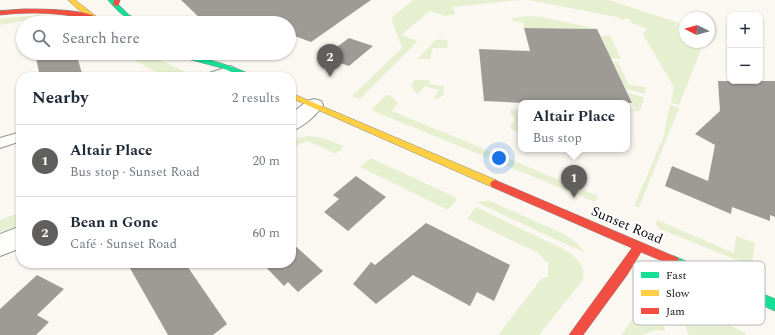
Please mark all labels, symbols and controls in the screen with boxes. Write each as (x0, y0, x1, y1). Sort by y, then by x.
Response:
north arrow (679, 12, 715, 48)
map controls (727, 12, 763, 84)
button: + (727, 12, 763, 48)
search box (16, 16, 296, 60)
icon: search (30, 27, 52, 49)
text: Search here (62, 27, 140, 50)
pin: 2 (317, 44, 343, 77)
button: − (727, 48, 763, 84)
text: Nearby (32, 85, 88, 111)
text: 2 results (232, 88, 280, 108)
popup (518, 100, 630, 152)
text: Altair Place (533, 105, 615, 128)
text: Bus stop (533, 128, 582, 148)
text: Altair Place (70, 139, 153, 162)
your location (489, 148, 509, 168)
text: 1 (41, 151, 49, 171)
text: 20 m (253, 151, 280, 171)
text: Bus stop · Sunset Road (70, 162, 200, 182)
pin: 1 (561, 165, 587, 198)
street label: Sunset Road (588, 200, 666, 250)
text: Bean n Gone (70, 211, 159, 234)
text: 2 (41, 223, 49, 243)
text: 60 m (253, 223, 280, 243)
text: Café · Sunset Road (70, 234, 177, 254)
legend (633, 261, 765, 325)
text: Fast (666, 267, 687, 284)
text: Slow (666, 285, 690, 302)
text: Jam (666, 303, 685, 320)

